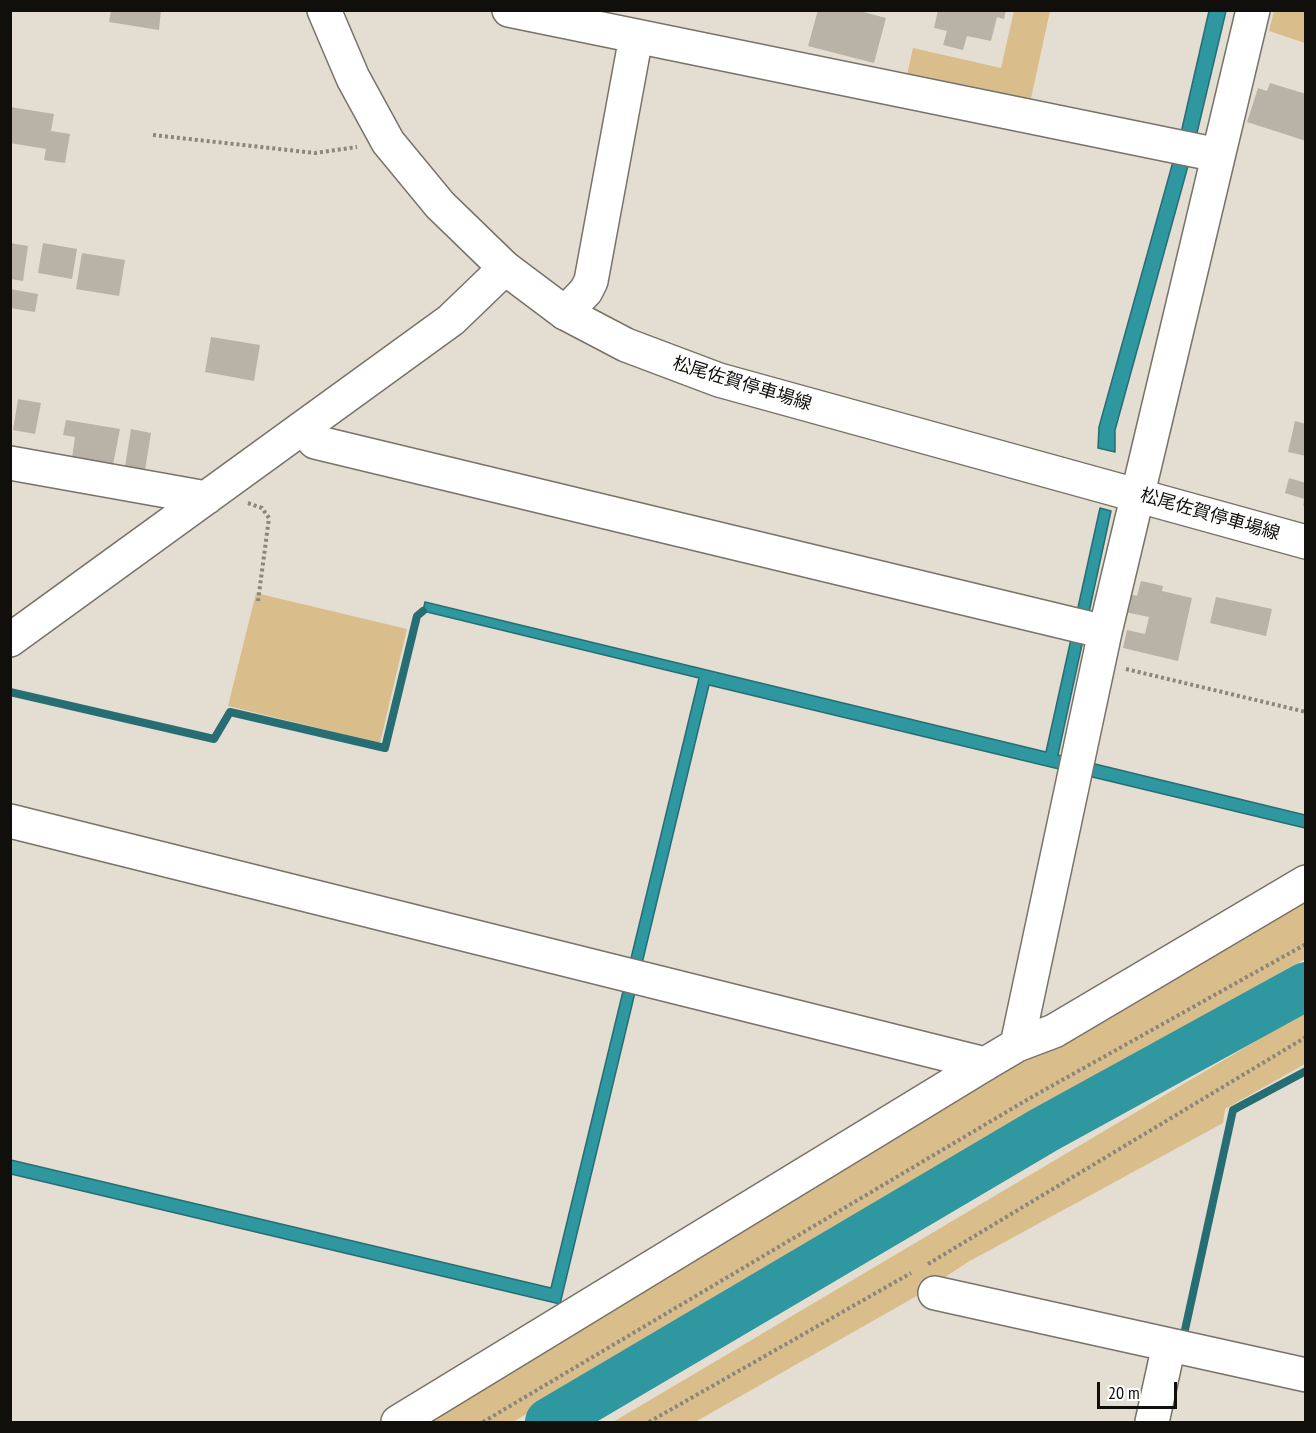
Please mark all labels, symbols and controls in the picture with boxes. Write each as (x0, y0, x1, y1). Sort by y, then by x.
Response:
street label: 松尾佐賀停車場線 (670, 353, 814, 415)
street label: 松尾佐賀停車場線 (1138, 485, 1282, 545)
scale bar (1100, 1370, 1180, 1408)
text: 20 m (1108, 1381, 1140, 1404)

